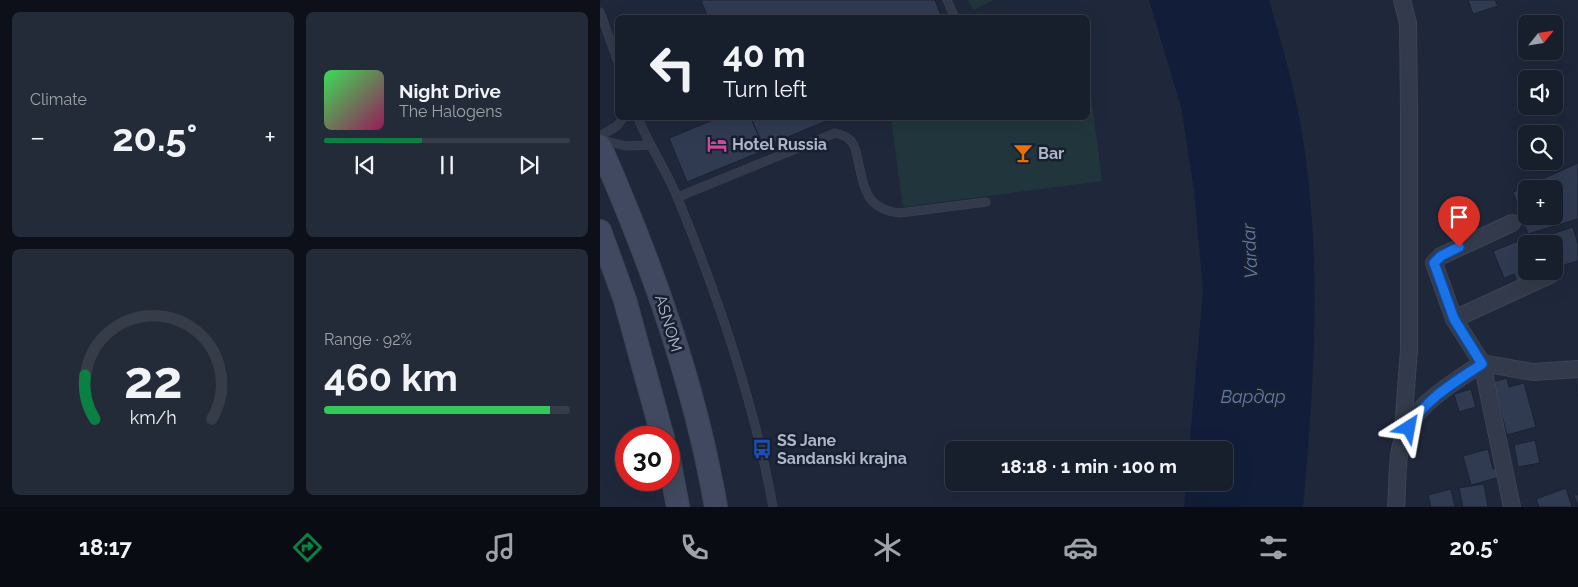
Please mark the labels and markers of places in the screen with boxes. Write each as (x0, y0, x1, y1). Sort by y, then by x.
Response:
hotel icon: Hotel Russia (706, 133, 728, 155)
place label: Hotel Russia (732, 135, 827, 154)
bar icon: Bar (1012, 142, 1034, 164)
place label: Bar (1038, 144, 1064, 163)
pin (1438, 196, 1480, 247)
place label: SS Jane Sandanski krajna (777, 431, 907, 468)
bus stop icon: SS Jane Sandanski krajna (751, 438, 773, 460)

